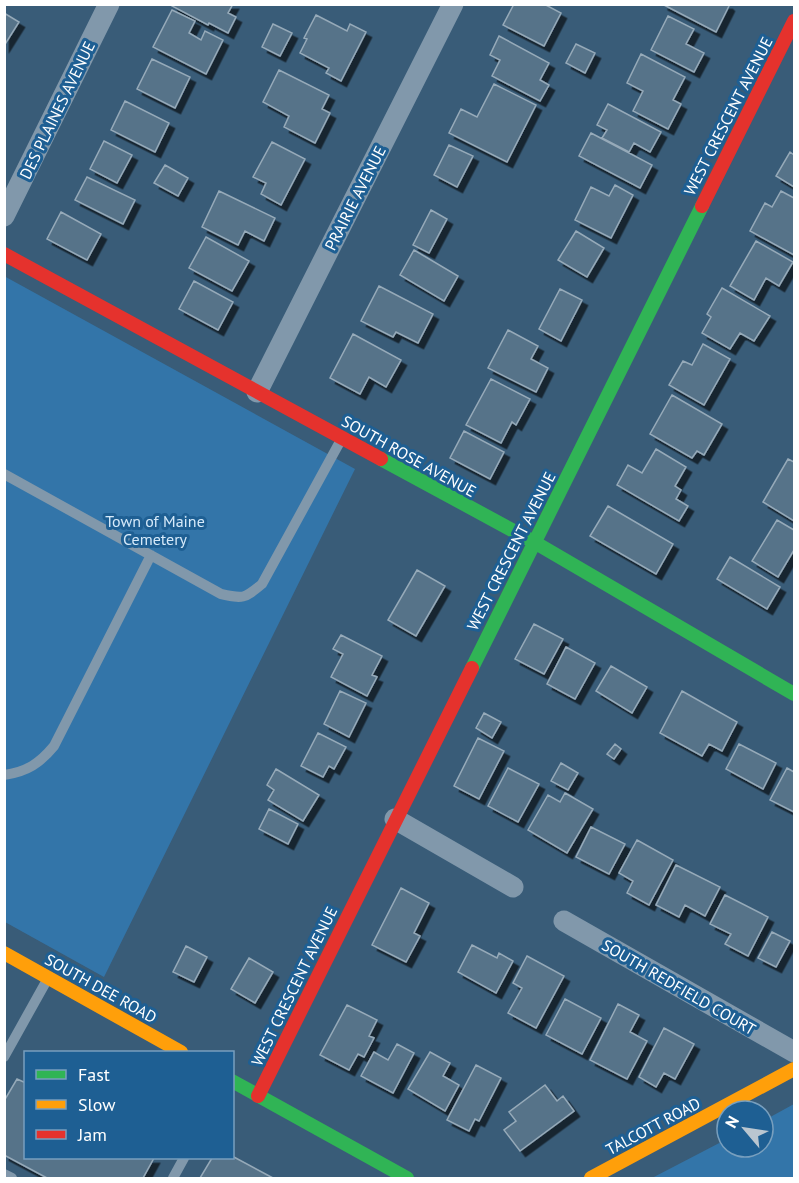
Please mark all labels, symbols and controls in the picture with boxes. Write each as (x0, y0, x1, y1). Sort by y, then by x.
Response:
street label: WEST CRESCENT AVENUE (679, 33, 777, 199)
street label: DES PLAINES AVENUE (15, 38, 99, 182)
street label: PRAIRIE AVENUE (320, 142, 390, 254)
street label: SOUTH ROSE AVENUE (338, 411, 480, 501)
street label: WEST CRESCENT AVENUE (462, 468, 560, 634)
park label: Town of Maine Cemetery (105, 511, 205, 549)
street label: WEST CRESCENT AVENUE (247, 903, 341, 1069)
street label: SOUTH REDFIELD COURT (598, 935, 760, 1039)
street label: SOUTH DEE ROAD (42, 949, 160, 1027)
legend (24, 1051, 234, 1159)
text: Fast (78, 1063, 110, 1086)
text: Slow (78, 1093, 116, 1116)
street label: TALCOTT ROAD (602, 1093, 704, 1159)
north arrow (715, 1099, 775, 1159)
text: N (721, 1112, 743, 1131)
text: Jam (77, 1123, 107, 1146)

